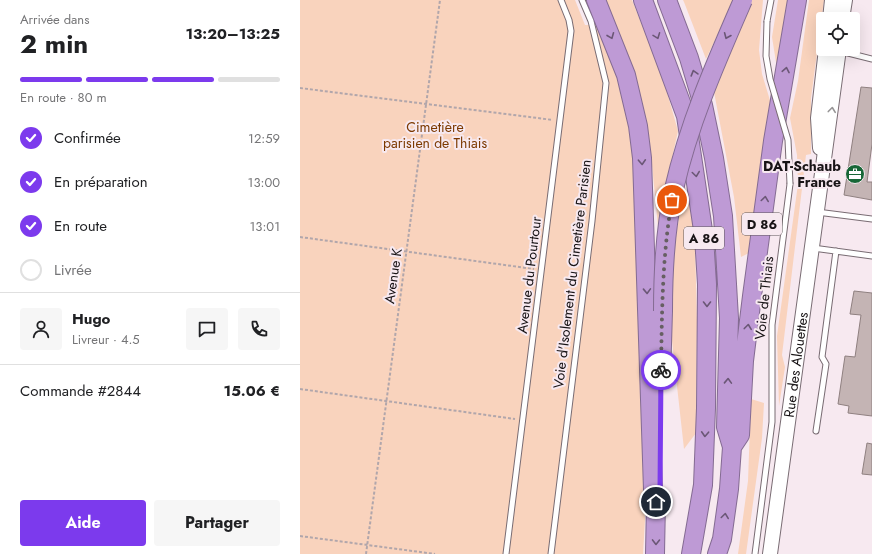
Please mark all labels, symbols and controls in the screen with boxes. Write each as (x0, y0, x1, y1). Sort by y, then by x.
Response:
text: Arrivée dans (20, 10, 89, 29)
map controls (816, 12, 860, 56)
button: locate (816, 12, 860, 56)
text: 13:20–13:25 (185, 23, 280, 45)
text: 2 min (20, 25, 88, 63)
one-way arrow (724, 32, 732, 39)
one-way arrow (606, 33, 614, 40)
one-way arrow (652, 33, 660, 40)
one-way arrow (781, 67, 789, 73)
one-way arrow (690, 70, 698, 76)
text: En route · 80 m (20, 88, 107, 107)
one-way arrow (827, 107, 836, 113)
park label: Cimetière parisien de Thiais (383, 117, 487, 153)
icon: check (20, 127, 42, 149)
text: Confirmée (54, 127, 121, 149)
text: 12:59 (248, 129, 280, 148)
place label: DAT-Schaub France (763, 156, 841, 192)
street label: Voie d'Isolement du Cimetière Parisien (548, 158, 596, 390)
one-way arrow (638, 159, 647, 165)
office icon: DAT-Schaub France (844, 163, 866, 185)
icon: check (20, 171, 42, 193)
text: En préparation (54, 171, 148, 193)
one-way arrow (691, 171, 700, 177)
text: 13:00 (248, 173, 280, 192)
pin (655, 183, 689, 217)
icon: bag (661, 189, 683, 211)
one-way arrow (760, 196, 769, 202)
road number: D 86 (742, 213, 782, 235)
icon: check (20, 215, 42, 237)
text: En route (54, 215, 107, 237)
street label: Avenue du Pourtour (512, 215, 546, 335)
text: 13:01 (250, 217, 280, 236)
road number: A 86 (684, 227, 724, 249)
street label: Avenue K (379, 247, 407, 305)
street label: Voie de Thiais (750, 255, 778, 341)
text: Livrée (54, 259, 92, 281)
one-way arrow (643, 288, 651, 294)
one-way arrow (703, 301, 711, 307)
button: person (20, 308, 62, 350)
text: Hugo (72, 308, 110, 330)
button: chat (186, 308, 228, 350)
button: phone (238, 308, 280, 350)
street label: Rue des Alouettes (779, 311, 813, 419)
one-way arrow (743, 324, 752, 330)
text: Livreur · 4.5 (72, 330, 140, 349)
courier (641, 350, 681, 390)
icon: bike (650, 359, 672, 381)
one-way arrow (723, 378, 732, 384)
text: Commande #2844 (20, 380, 141, 402)
text: 15.06 € (224, 380, 280, 402)
one-way arrow (701, 431, 709, 437)
pin (639, 485, 673, 519)
icon: home (645, 491, 667, 513)
button: Aide (20, 500, 146, 546)
button: Partager (154, 500, 280, 546)
one-way arrow (720, 513, 729, 519)
one-way arrow (652, 539, 660, 545)

